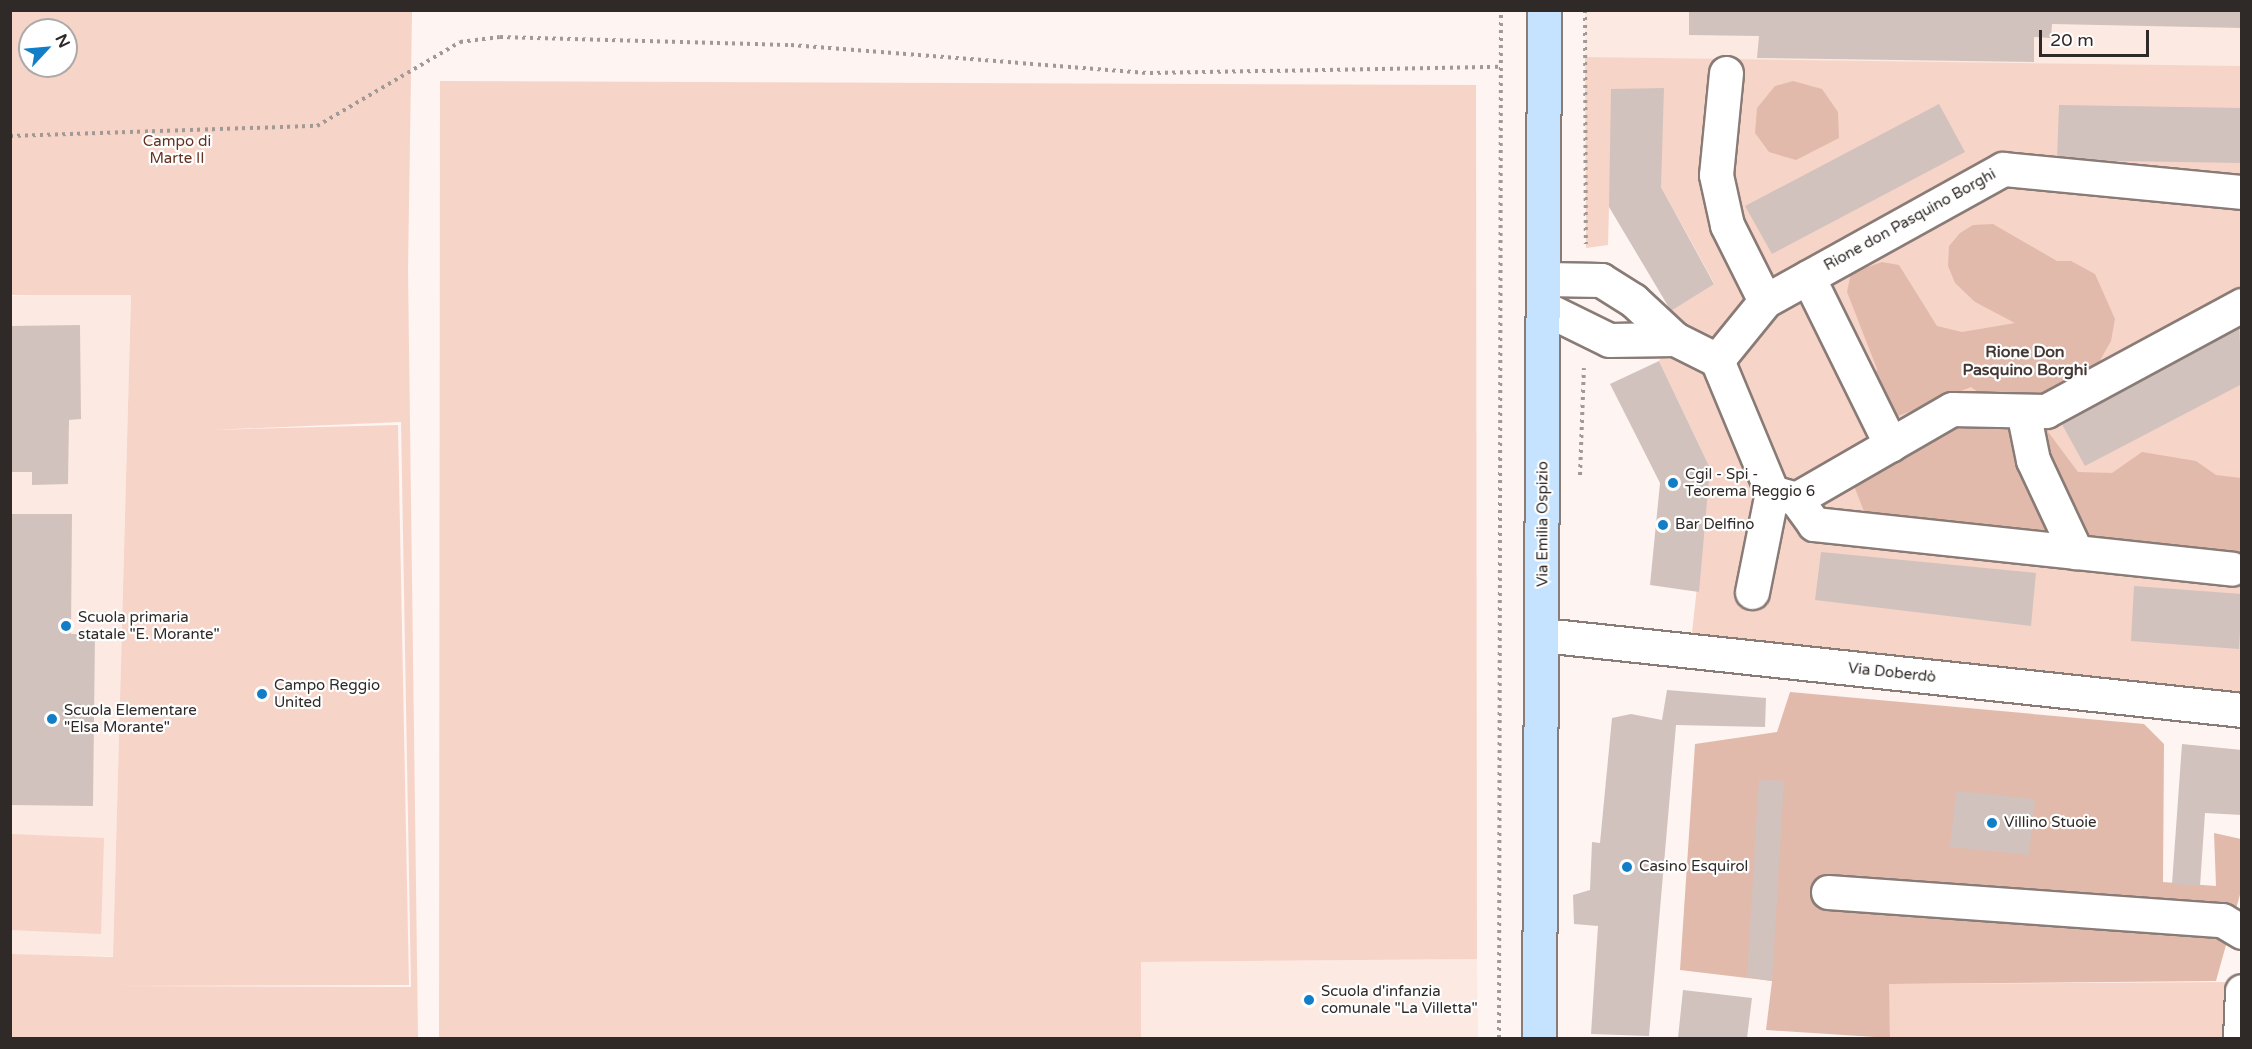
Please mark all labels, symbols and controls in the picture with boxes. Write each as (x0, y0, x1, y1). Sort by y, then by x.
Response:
north arrow (18, 18, 78, 78)
scale bar (2042, 18, 2152, 56)
text: 20 m (2050, 29, 2094, 51)
text: N (51, 31, 74, 51)
park label: Campo di Marte II (143, 132, 211, 167)
street label: Rione don Pasquino Borghi (1821, 165, 1999, 275)
district label: Rione Don Pasquino Borghi (1963, 342, 2087, 380)
street label: Via Emilia Ospizio (1534, 461, 1552, 587)
place label: Cgil - Spi - Teorema Reggio 6 (1685, 465, 1815, 500)
marker: Cgil - Spi - Teorema Reggio 6 (1666, 476, 1680, 490)
place label: Bar Delfino (1675, 516, 1754, 534)
marker: Bar Delfino (1656, 518, 1670, 532)
place label: Scuola primaria statale "E. Morante" (78, 608, 220, 643)
marker: Scuola primaria statale "E. Morante" (59, 619, 73, 633)
street label: Via Doberdò (1847, 659, 1937, 687)
place label: Campo Reggio United (274, 676, 380, 711)
marker: Campo Reggio United (255, 687, 269, 701)
place label: Scuola Elementare "Elsa Morante" (64, 701, 197, 736)
marker: Scuola Elementare "Elsa Morante" (45, 712, 59, 726)
place label: Villino Stuoie (2004, 814, 2096, 832)
marker: Villino Stuoie (1985, 816, 1999, 830)
place label: Casino Esquirol (1639, 858, 1748, 876)
marker: Casino Esquirol (1620, 860, 1634, 874)
place label: Scuola d'infanzia comunale "La Villetta" (1321, 982, 1478, 1017)
marker: Scuola d'infanzia comunale "La Villetta" (1302, 993, 1316, 1007)

